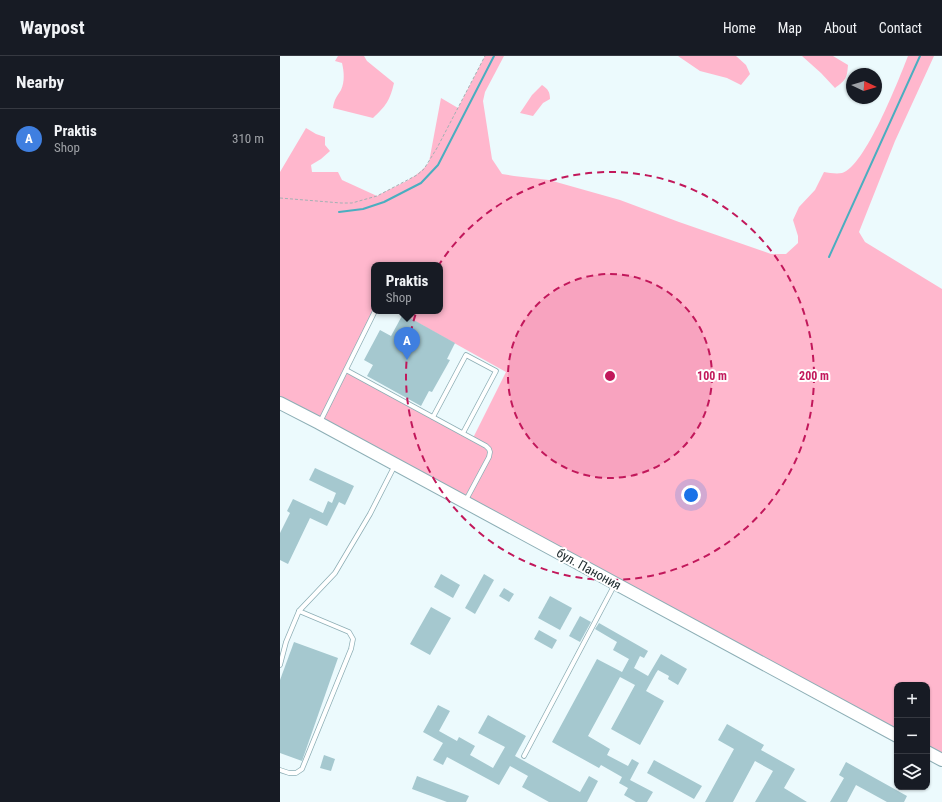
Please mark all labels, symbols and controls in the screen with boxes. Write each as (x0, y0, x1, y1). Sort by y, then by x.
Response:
text: Waypost (20, 16, 85, 39)
text: Home (723, 20, 756, 36)
text: Map (778, 20, 802, 36)
text: About (824, 20, 857, 36)
text: Contact (879, 20, 922, 36)
north arrow (846, 68, 882, 104)
text: Nearby (16, 72, 64, 92)
text: Praktis (54, 122, 97, 140)
text: A (25, 131, 33, 146)
text: 310 m (232, 131, 264, 146)
text: Shop (54, 140, 80, 155)
popup (371, 262, 443, 314)
text: Praktis (386, 272, 428, 290)
text: Shop (386, 290, 412, 305)
pin: A (394, 327, 420, 360)
centre of rings (603, 369, 617, 383)
text: 100 m (697, 369, 727, 383)
text: 200 m (799, 369, 829, 383)
your location (681, 485, 701, 505)
street label: бул. Панония (554, 545, 624, 593)
map controls (894, 682, 930, 790)
button: + (894, 682, 930, 718)
button: − (894, 718, 930, 754)
button: layers (894, 754, 930, 790)

